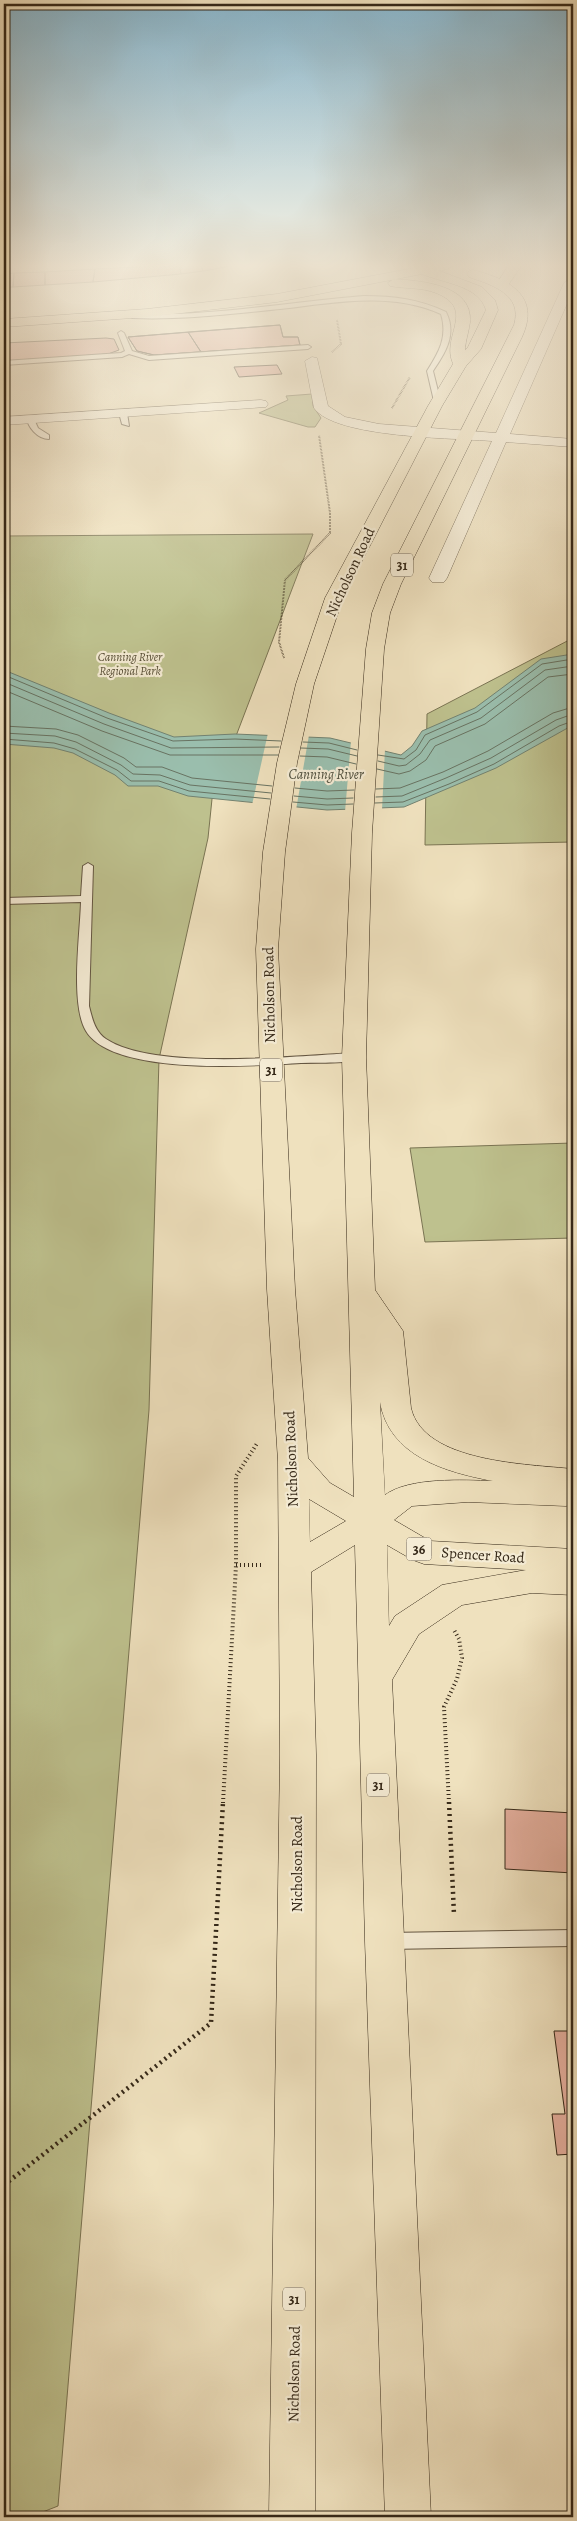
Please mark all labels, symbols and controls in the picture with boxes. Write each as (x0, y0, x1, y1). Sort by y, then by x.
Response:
street label: Nicholson Road (321, 523, 380, 620)
road number: 31 (391, 554, 413, 576)
park label: Canning River Regional Park (98, 649, 163, 679)
water label: Canning River (289, 765, 365, 784)
street label: Nicholson Road (258, 946, 280, 1043)
road number: 31 (260, 1058, 282, 1082)
street label: Nicholson Road (279, 1410, 303, 1507)
road number: 36 (406, 1538, 432, 1560)
street label: Spencer Road (441, 1542, 526, 1568)
road number: 31 (367, 1774, 389, 1796)
street label: Nicholson Road (287, 1815, 307, 1912)
road number: 31 (283, 2288, 305, 2310)
street label: Nicholson Road (283, 2325, 305, 2422)

